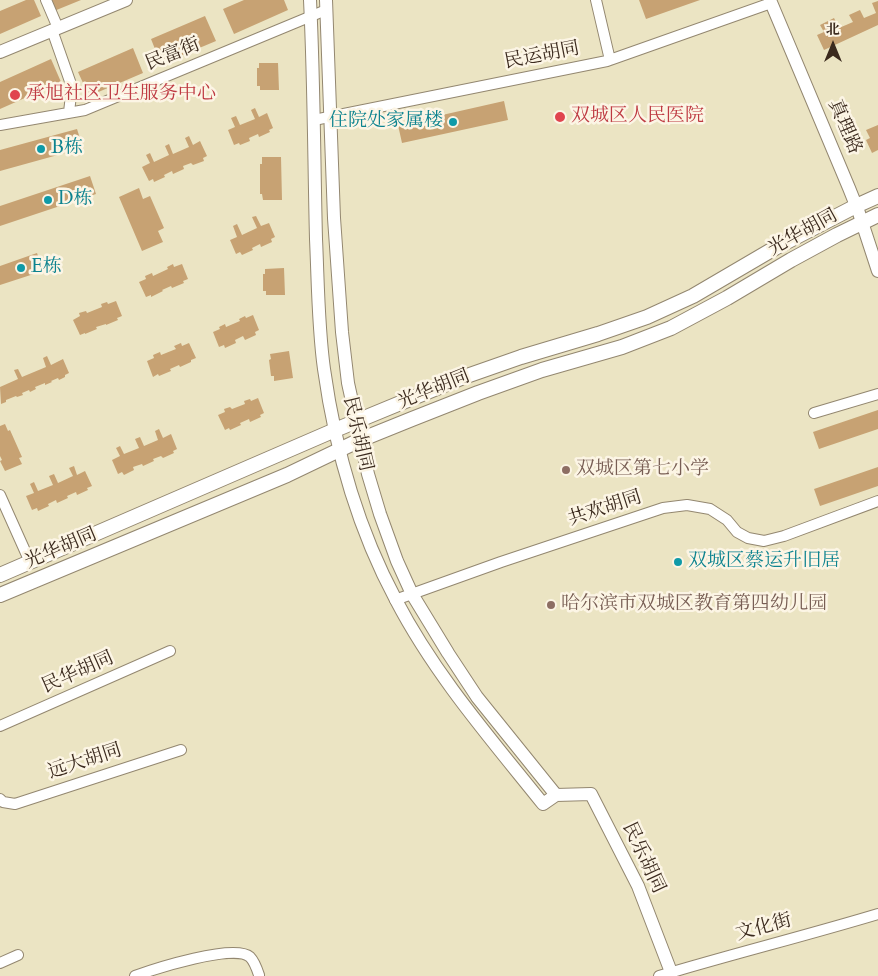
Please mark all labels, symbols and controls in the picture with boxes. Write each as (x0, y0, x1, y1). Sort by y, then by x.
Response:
north arrow (808, 20, 858, 70)
text: 北 (826, 20, 840, 39)
street label: 民富街 (142, 34, 204, 76)
street label: 民运胡同 (503, 38, 581, 74)
place label: 承旭社区卫生服务中心 (26, 84, 216, 106)
marker: 承旭社区卫生服务中心 (8, 88, 22, 102)
street label: 真理路 (822, 96, 866, 158)
place label: 双城区人民医院 (571, 106, 704, 128)
marker: 双城区人民医院 (553, 110, 567, 124)
place label: 住院处家属楼 (329, 111, 443, 133)
marker: 住院处家属楼 (447, 116, 459, 128)
place label: B栋 (51, 138, 83, 160)
marker: B栋 (35, 143, 47, 155)
place label: D栋 (58, 189, 92, 211)
marker: D栋 (42, 194, 54, 206)
street label: 光华胡同 (764, 205, 842, 261)
place label: E栋 (31, 257, 62, 279)
marker: E栋 (15, 262, 27, 274)
street label: 光华胡同 (394, 365, 474, 415)
street label: 民乐胡同 (337, 394, 377, 474)
place label: 双城区第七小学 (576, 459, 709, 481)
marker: 双城区第七小学 (560, 464, 572, 476)
street label: 共欢胡同 (565, 486, 645, 532)
street label: 光华胡同 (22, 524, 100, 574)
place label: 双城区蔡运升旧居 (688, 551, 840, 573)
marker: 双城区蔡运升旧居 (672, 556, 684, 568)
place label: 哈尔滨市双城区教育第四幼儿园 (561, 594, 827, 616)
marker: 哈尔滨市双城区教育第四幼儿园 (545, 599, 557, 611)
street label: 民华胡同 (39, 647, 117, 699)
street label: 远大胡同 (45, 739, 125, 785)
street label: 民乐胡同 (617, 819, 669, 897)
street label: 文化街 (734, 910, 794, 946)

